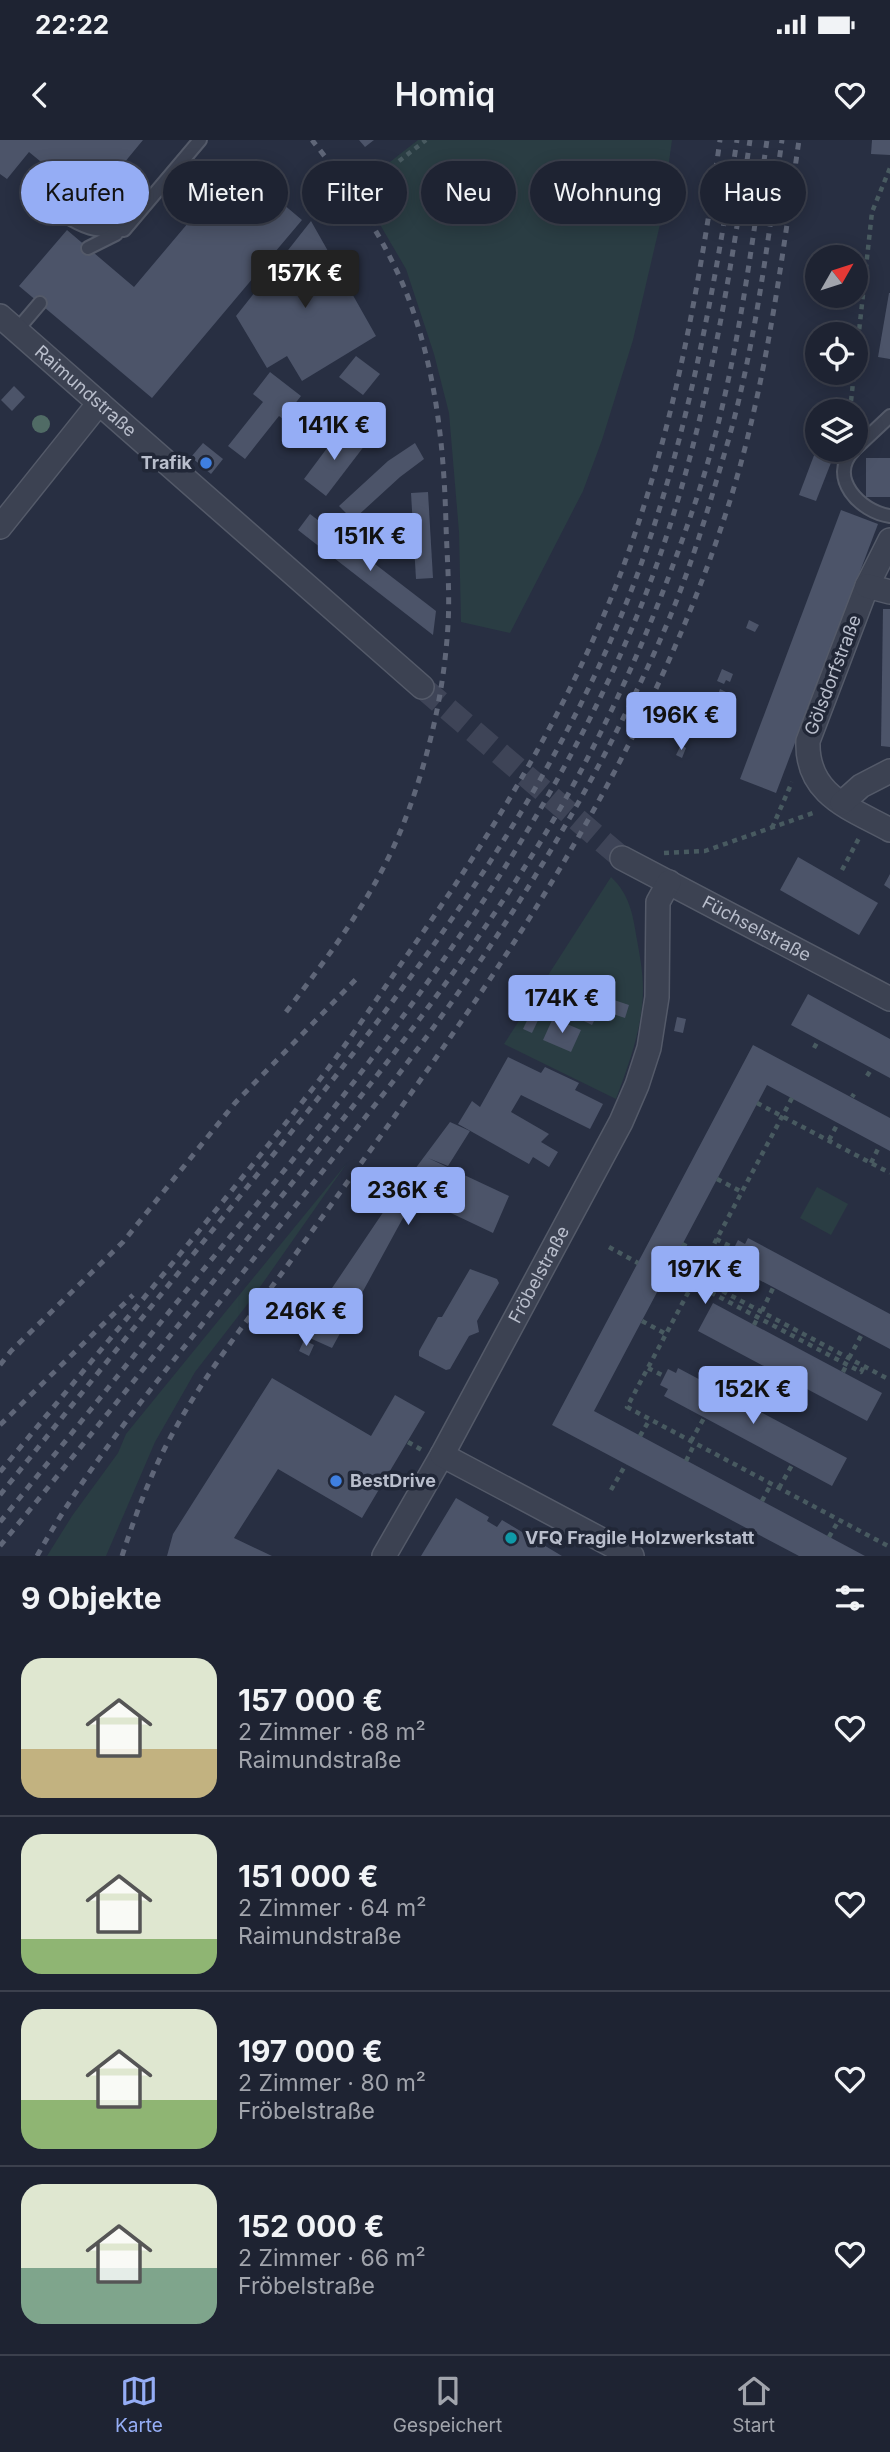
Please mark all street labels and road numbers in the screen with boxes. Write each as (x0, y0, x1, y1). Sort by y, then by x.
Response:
street label: Raimundstraße (31, 341, 141, 441)
street label: Gölsdorfstraße (800, 612, 865, 738)
street label: Füchselstraße (699, 891, 815, 966)
street label: Fröbelstraße (504, 1222, 573, 1327)

